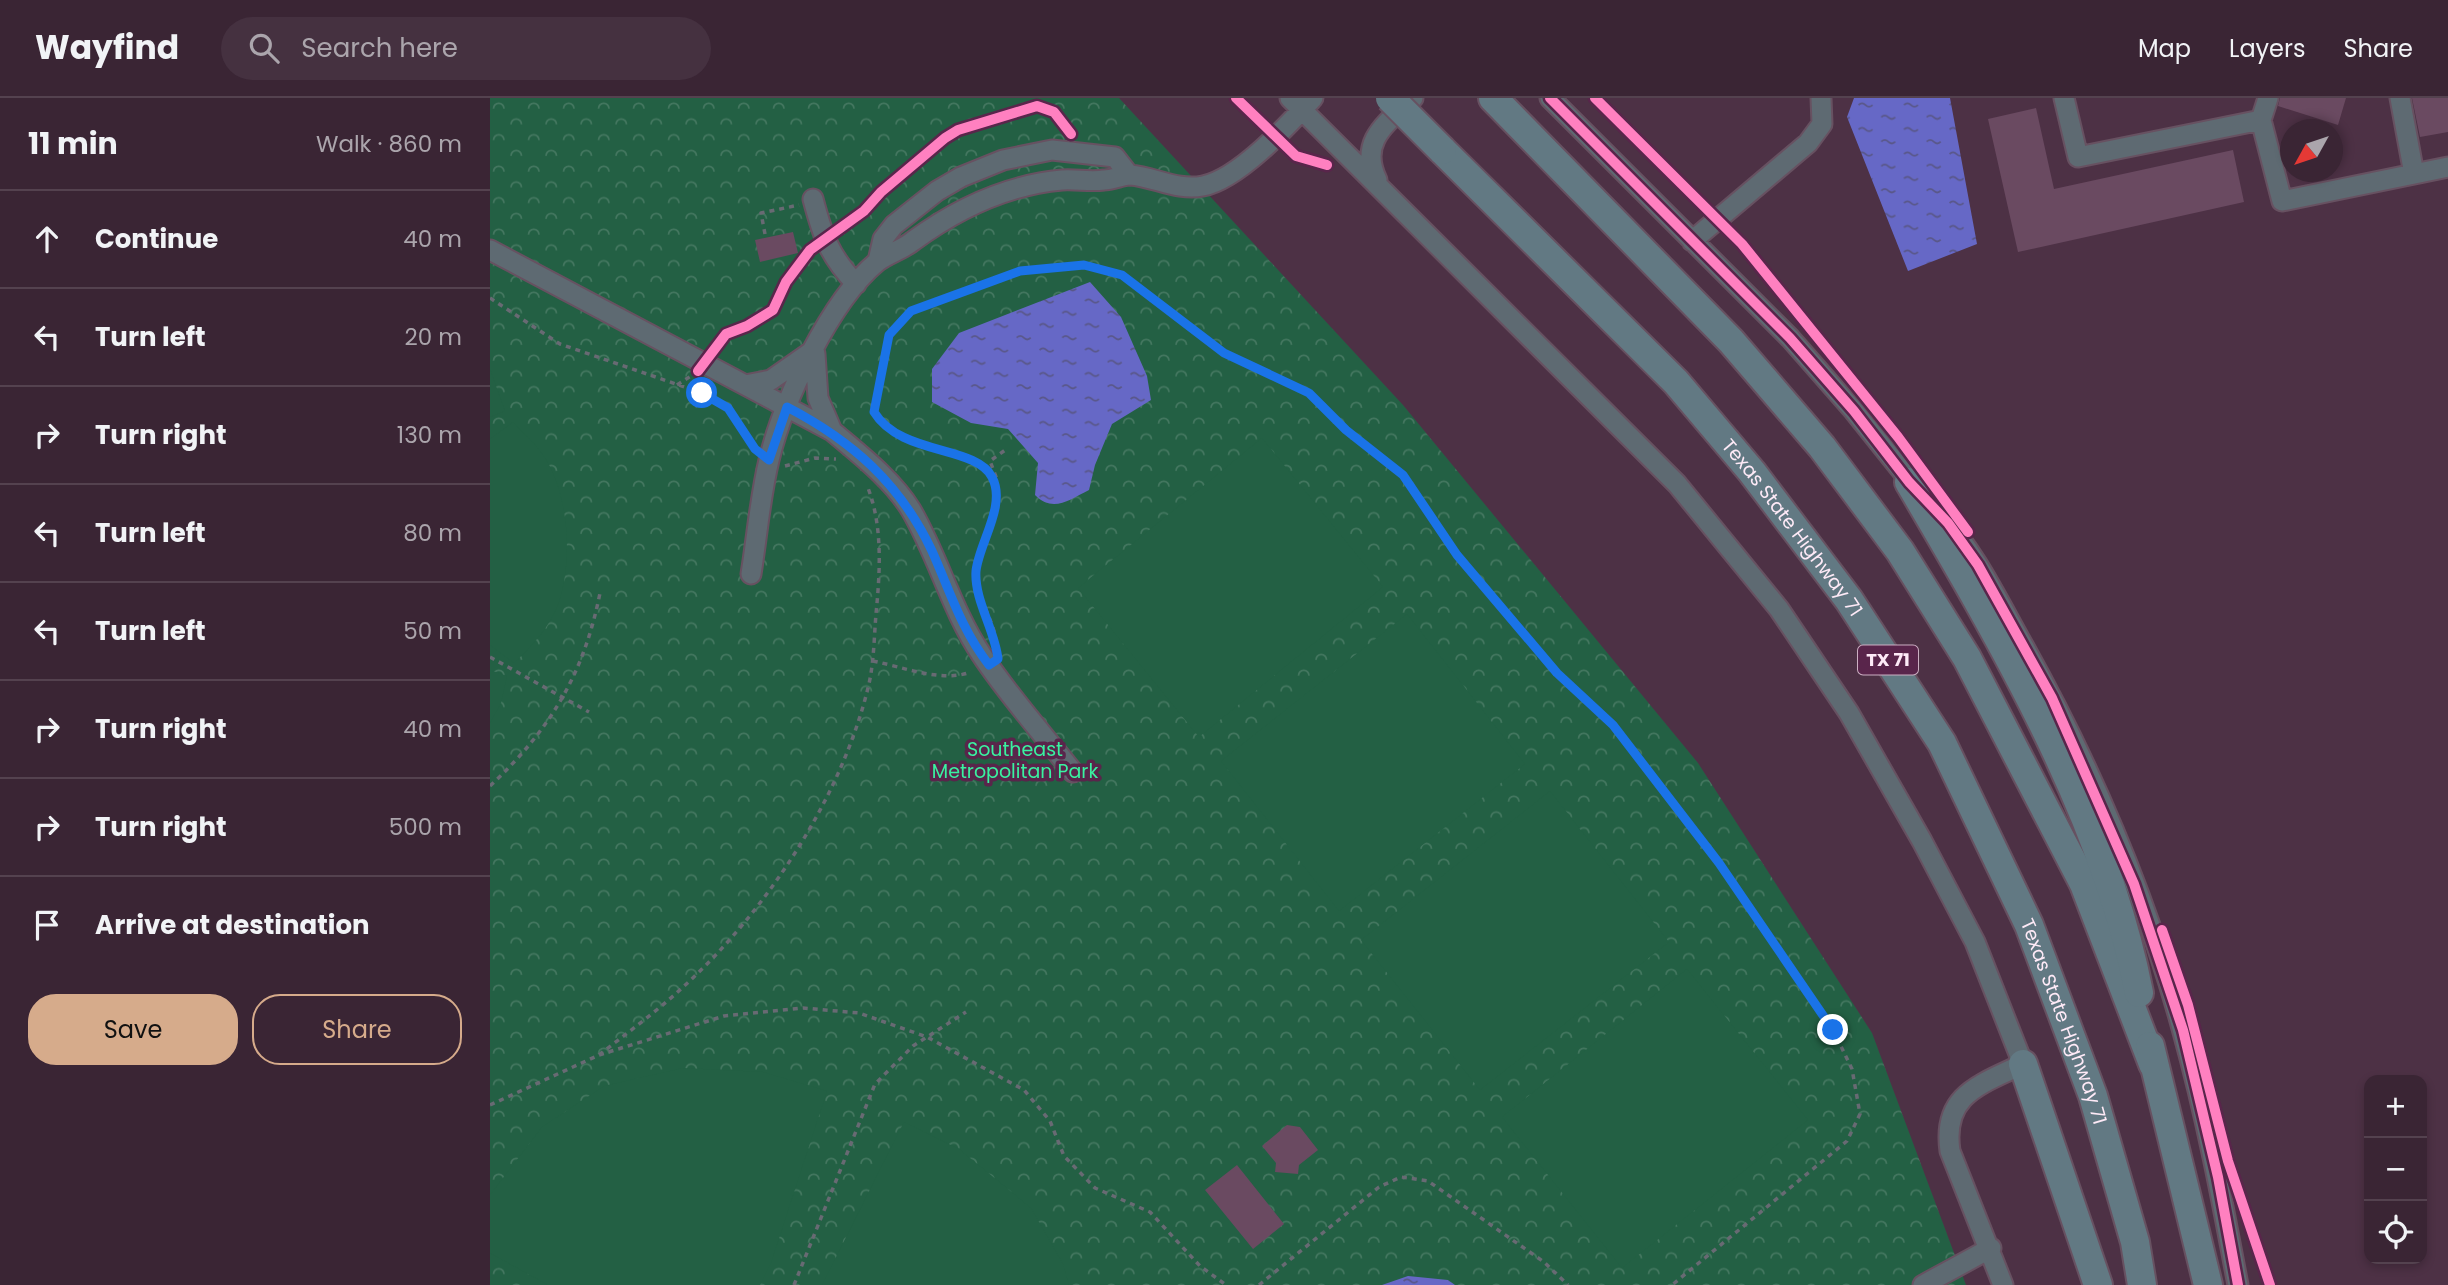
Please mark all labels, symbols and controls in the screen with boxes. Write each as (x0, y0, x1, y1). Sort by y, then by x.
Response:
search box (221, 17, 711, 80)
text: Wayfind (35, 24, 179, 71)
icon: search (245, 29, 283, 67)
text: Search here (301, 30, 458, 66)
text: Map (2138, 32, 2191, 65)
text: Layers (2229, 32, 2305, 65)
text: Share (2343, 32, 2413, 65)
north arrow (2280, 119, 2343, 182)
text: 11 min (28, 122, 118, 165)
text: Walk · 860 m (316, 128, 462, 160)
icon: ahead (28, 220, 66, 258)
text: Continue (95, 221, 218, 257)
text: 40 m (403, 223, 462, 255)
icon: left (28, 318, 66, 356)
text: Turn left (95, 319, 206, 355)
text: 20 m (404, 321, 462, 353)
route start (686, 377, 717, 408)
icon: right (28, 416, 66, 454)
text: Turn right (95, 417, 227, 453)
text: 130 m (397, 419, 462, 451)
street label: Texas State Highway 71 (1716, 433, 1869, 622)
icon: left (28, 514, 66, 552)
text: Turn left (95, 515, 206, 551)
text: 80 m (403, 517, 462, 549)
icon: left (28, 612, 66, 650)
text: Turn left (95, 613, 206, 649)
text: 50 m (403, 615, 462, 647)
road number: TX 71 (1858, 646, 1918, 674)
icon: right (28, 710, 66, 748)
text: Turn right (95, 711, 227, 747)
text: 40 m (403, 713, 462, 745)
park label: Southeast Metropolitan Park (932, 736, 1098, 785)
icon: right (28, 808, 66, 846)
text: Turn right (95, 809, 227, 845)
text: 500 m (389, 811, 462, 843)
icon: arrive (28, 906, 66, 944)
text: Arrive at destination (95, 907, 370, 943)
street label: Texas State Highway 71 (2014, 914, 2113, 1128)
button: Save (28, 994, 238, 1065)
button: Share (252, 994, 462, 1065)
route end (1817, 1014, 1848, 1045)
map controls (2364, 1075, 2427, 1264)
button: + (2364, 1075, 2427, 1138)
button: − (2364, 1138, 2427, 1201)
button: locate (2364, 1201, 2427, 1264)

